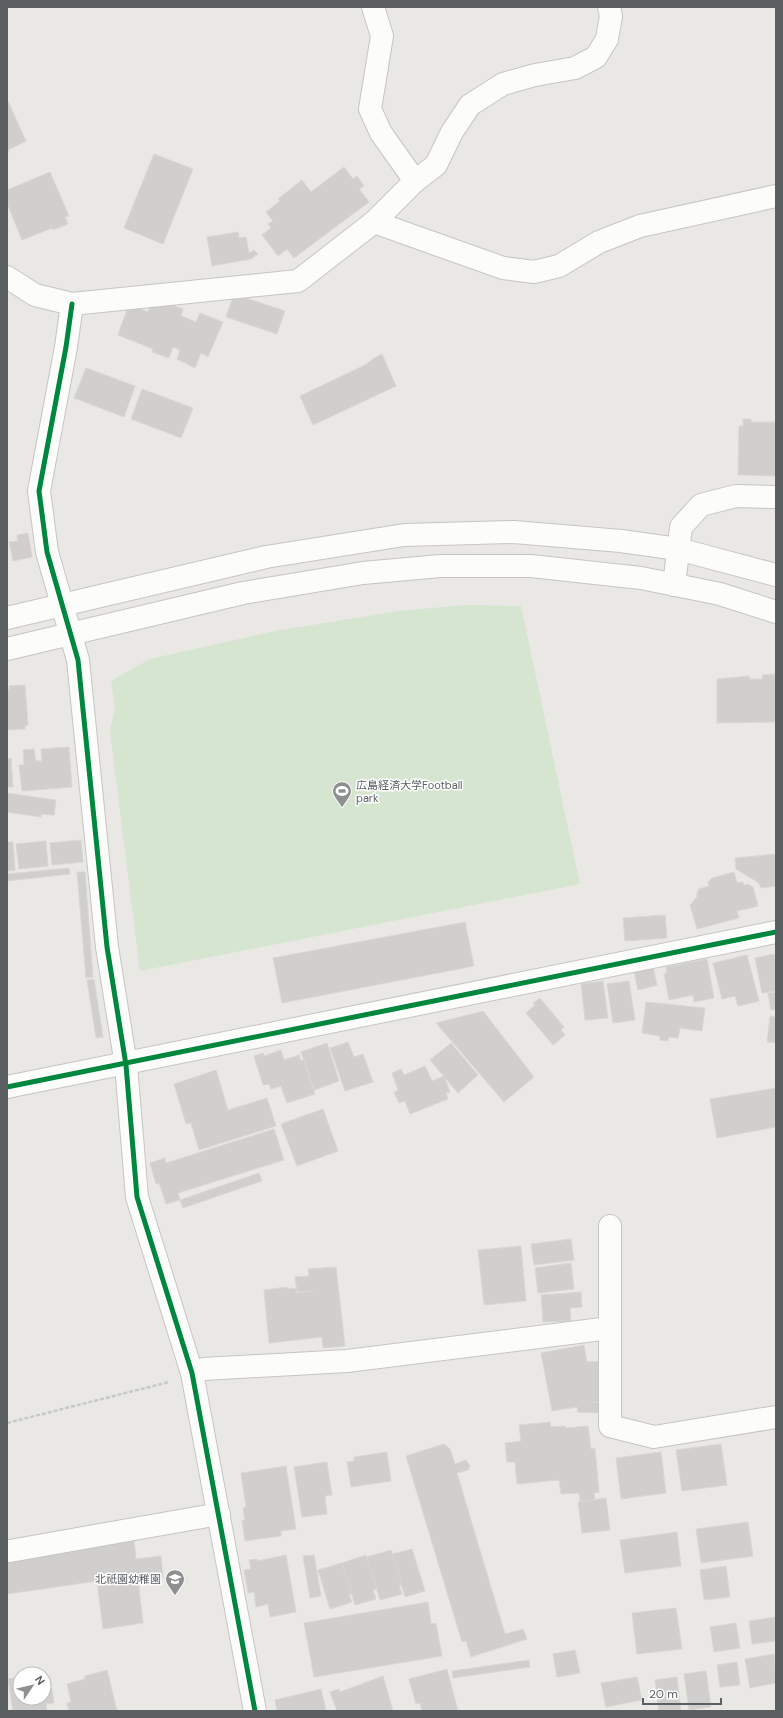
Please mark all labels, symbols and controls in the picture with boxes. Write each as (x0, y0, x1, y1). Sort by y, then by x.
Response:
place label: 広島経済大学Football park (356, 778, 463, 805)
sports icon: 広島経済大学Football park (331, 780, 353, 808)
school or university icon: 北祇園幼稚園 (164, 1568, 186, 1596)
place label: 北祇園幼稚園 (95, 1572, 161, 1586)
north arrow (12, 1666, 52, 1706)
text: N (32, 1673, 48, 1688)
scale bar (643, 1680, 721, 1706)
text: 20 m (649, 1686, 678, 1702)

